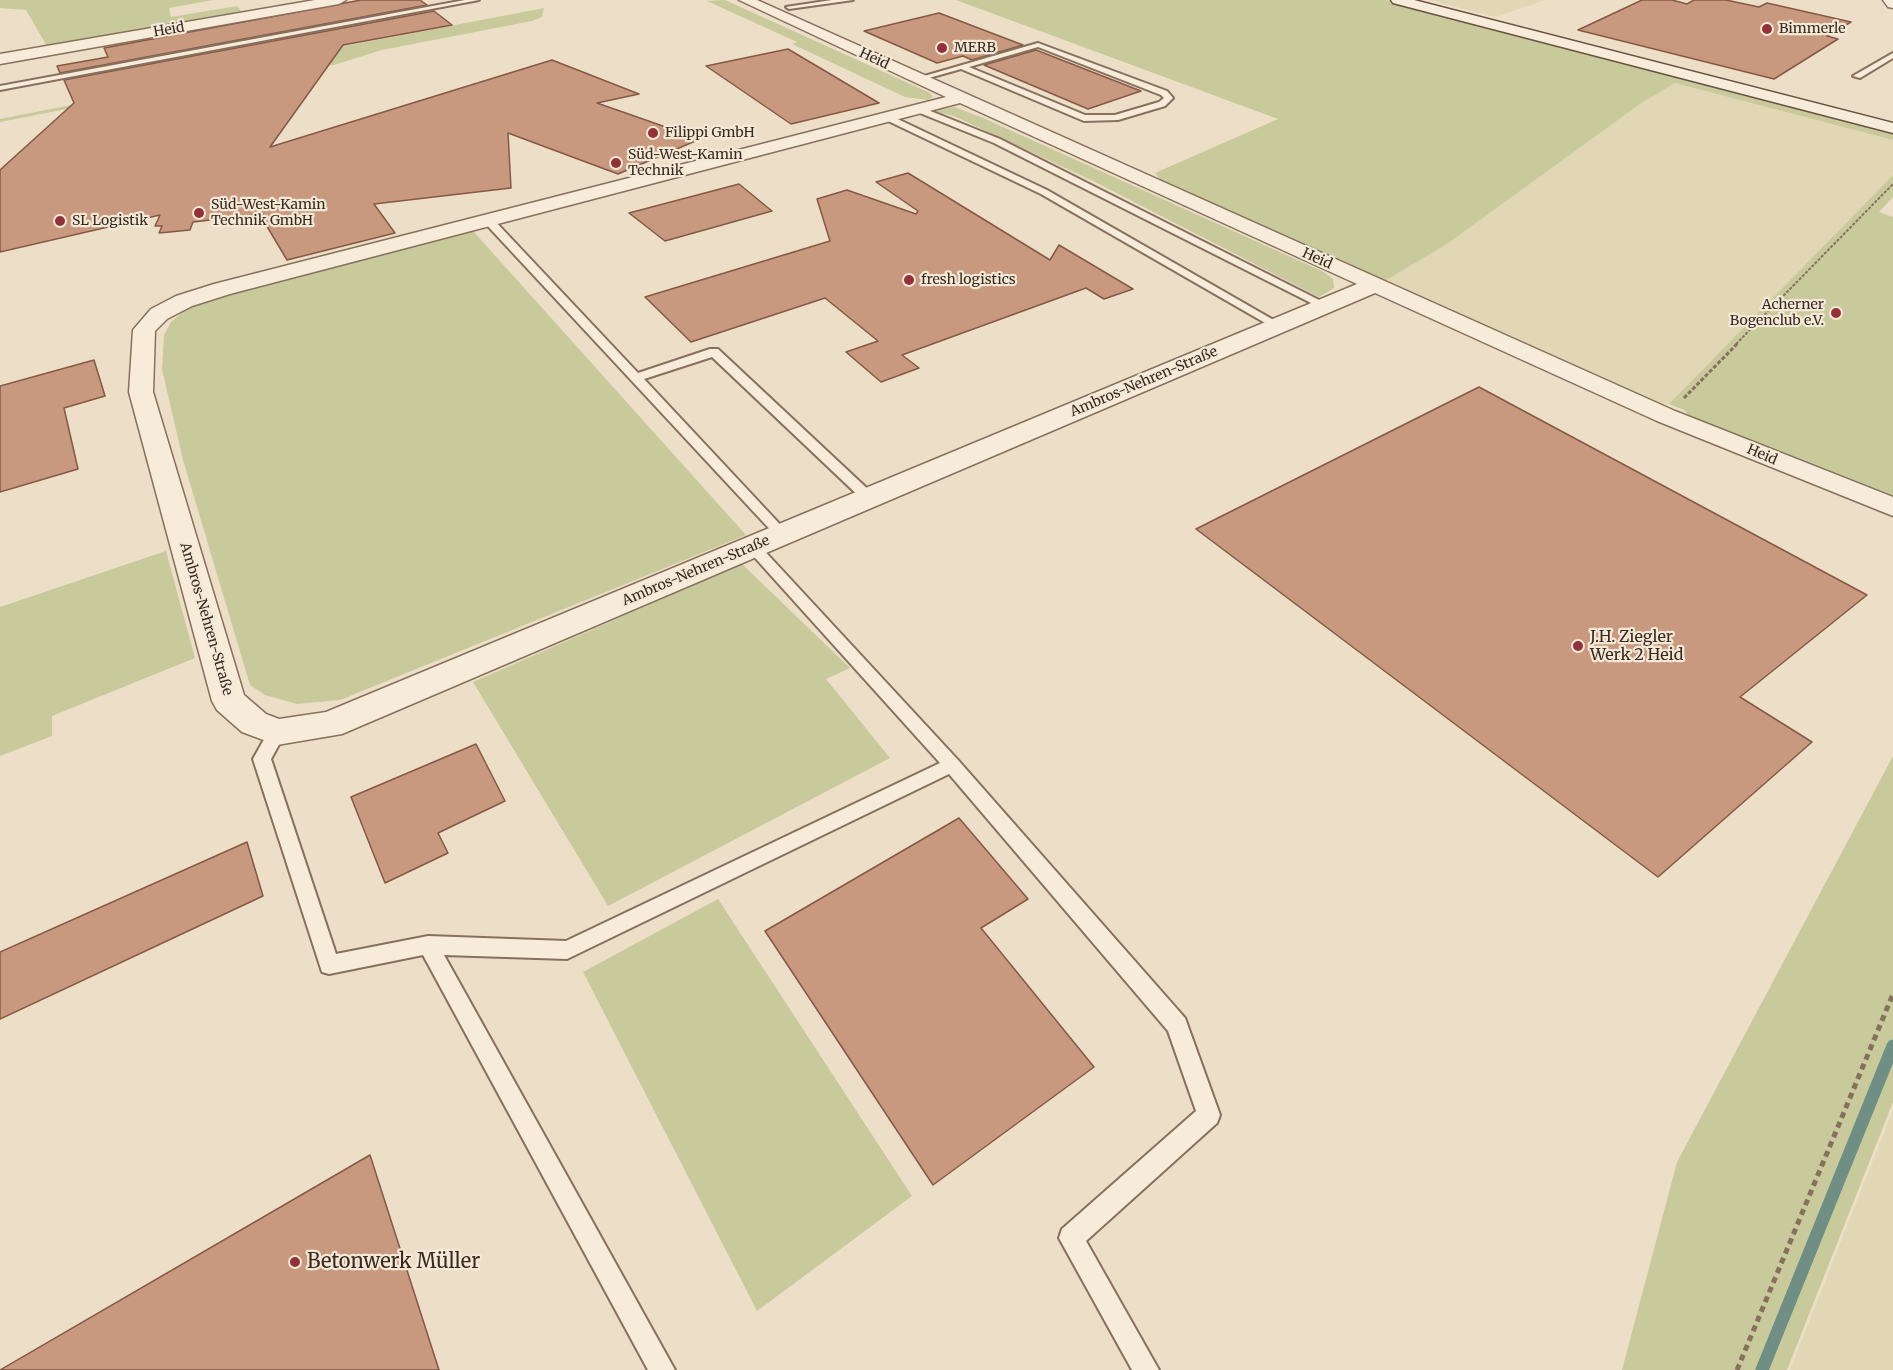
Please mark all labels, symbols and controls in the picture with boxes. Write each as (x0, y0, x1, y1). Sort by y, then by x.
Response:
street label: Heid (152, 19, 186, 41)
place label: Bimmerle (1779, 21, 1846, 37)
marker: Bimmerle (1760, 22, 1774, 36)
place label: MERB (954, 40, 996, 56)
marker: MERB (935, 41, 949, 55)
street label: Heid (856, 45, 892, 73)
place label: Filippi GmbH (665, 125, 755, 141)
marker: Filippi GmbH (646, 126, 660, 140)
place label: Süd-West-Kamin Technik (628, 147, 743, 180)
marker: Süd-West-Kamin Technik (609, 156, 623, 170)
place label: Süd-West-Kamin Technik GmbH (211, 197, 326, 230)
marker: Süd-West-Kamin Technik GmbH (192, 206, 206, 220)
place label: SL Logistik (72, 213, 148, 229)
marker: SL Logistik (53, 214, 67, 228)
street label: Heid (1299, 245, 1335, 273)
place label: fresh logistics (921, 272, 1016, 288)
marker: fresh logistics (902, 273, 916, 287)
place label: Acherner Bogenclub e.V. (1730, 297, 1824, 330)
marker: Acherner Bogenclub e.V. (1829, 306, 1843, 320)
street label: Ambros-Nehren-Straße (1068, 343, 1220, 421)
street label: Heid (1744, 441, 1780, 469)
street label: Ambros-Nehren-Straße (620, 532, 772, 610)
street label: Ambros-Nehren-Straße (176, 541, 236, 697)
place label: J.H. Ziegler Werk 2 Heid (1590, 627, 1683, 665)
marker: J.H. Ziegler Werk 2 Heid (1571, 639, 1585, 653)
place label: Betonwerk Müller (307, 1250, 480, 1274)
marker: Betonwerk Müller (288, 1255, 302, 1269)

